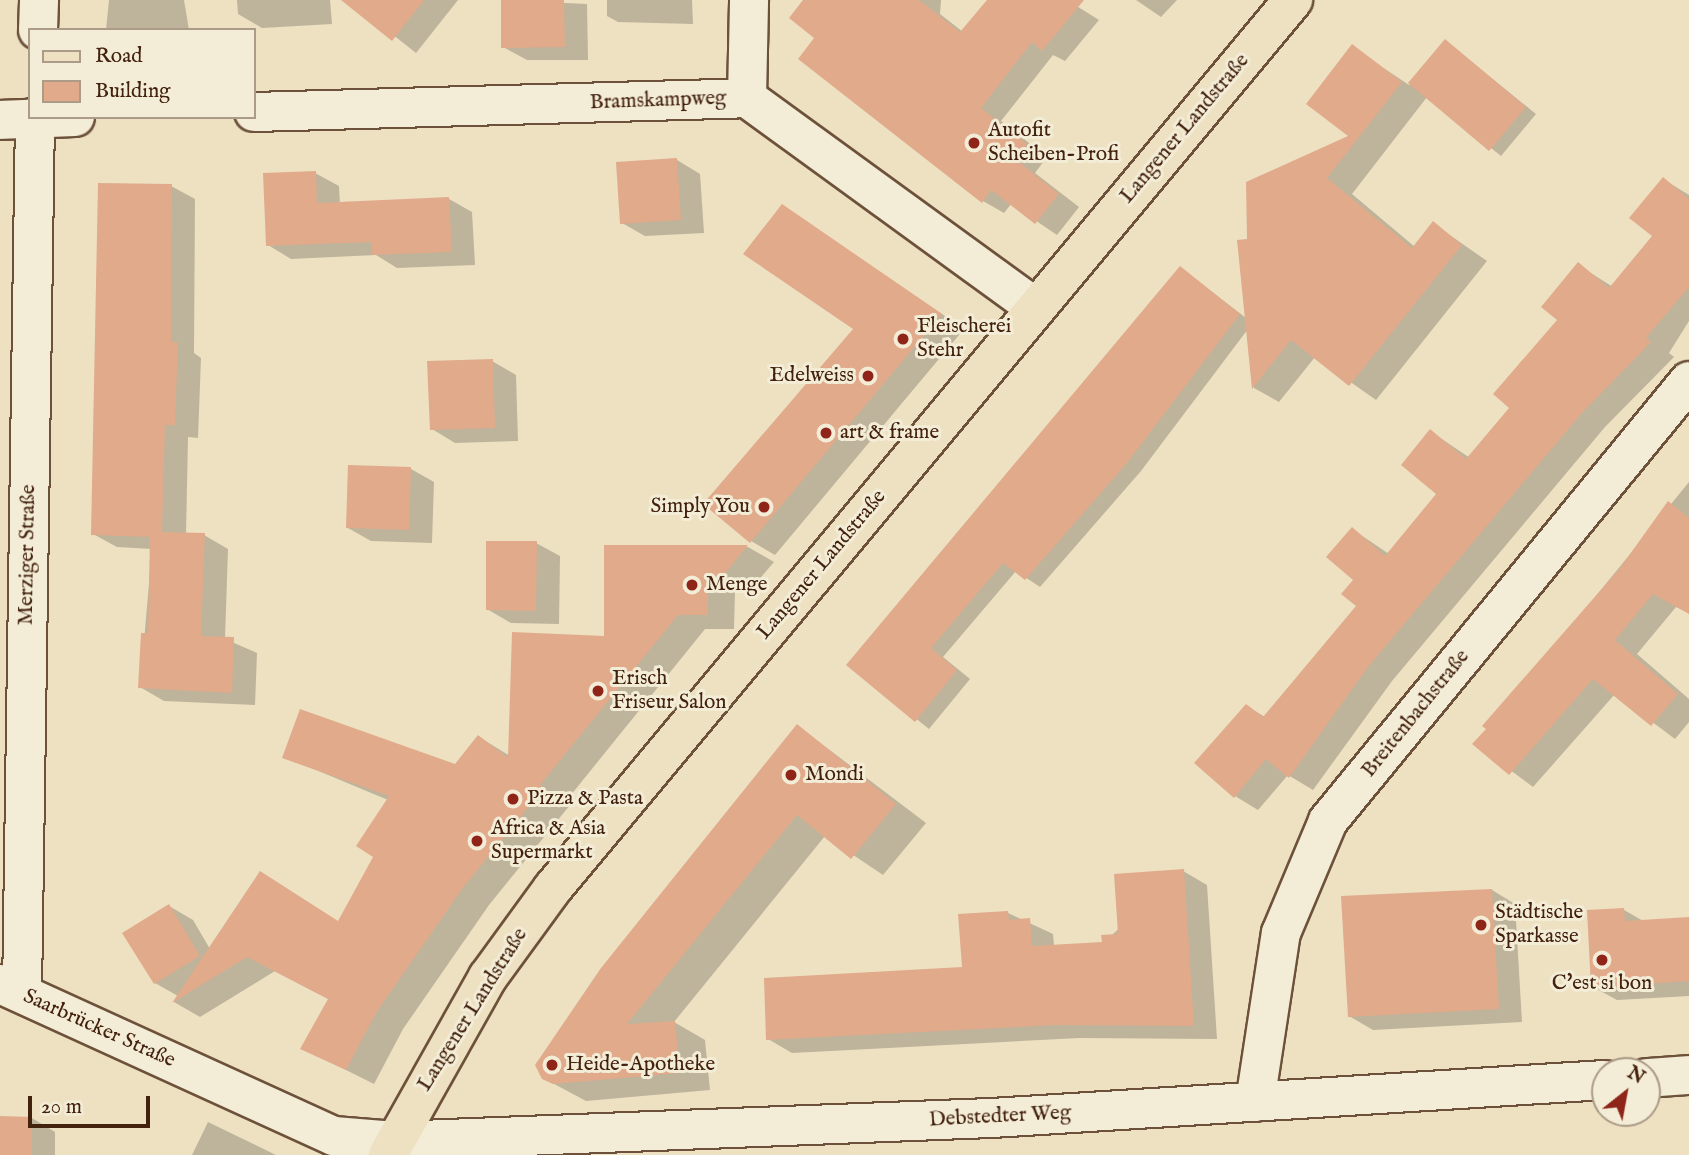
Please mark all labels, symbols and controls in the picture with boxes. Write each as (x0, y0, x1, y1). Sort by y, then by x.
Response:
legend (28, 28, 256, 119)
text: Road (95, 43, 142, 70)
street label: Langener Landstraße (1115, 49, 1255, 209)
text: Building (95, 78, 170, 105)
street label: Bramskampweg (589, 86, 727, 116)
place label: Autofit Scheiben-Profi (988, 118, 1119, 168)
marker: Autofit Scheiben-Profi (966, 135, 982, 151)
place label: Fleischerei Stehr (917, 314, 1011, 364)
marker: Fleischerei Stehr (895, 331, 911, 347)
place label: Edelweiss (770, 363, 854, 389)
marker: Edelweiss (860, 368, 876, 384)
place label: art & frame (840, 420, 939, 446)
marker: art & frame (818, 425, 834, 441)
street label: Merziger Straße (14, 484, 42, 626)
street label: Langener Landstraße (752, 485, 892, 645)
place label: Simply You (651, 494, 750, 520)
marker: Simply You (756, 499, 772, 515)
place label: Menge (706, 572, 767, 598)
marker: Menge (684, 577, 700, 593)
street label: Breitenbachstraße (1357, 645, 1475, 783)
place label: Erisch Friseur Salon (612, 666, 726, 716)
marker: Erisch Friseur Salon (590, 683, 606, 699)
place label: Mondi (805, 762, 864, 788)
marker: Mondi (783, 767, 799, 783)
place label: Pizza & Pasta (527, 786, 643, 812)
marker: Pizza & Pasta (505, 791, 521, 807)
place label: Africa & Asia Supermarkt (491, 816, 605, 866)
marker: Africa & Asia Supermarkt (469, 833, 485, 849)
place label: Städtische Sparkasse (1495, 900, 1583, 950)
marker: Städtische Sparkasse (1473, 917, 1489, 933)
street label: Langener Landstraße (413, 924, 533, 1096)
marker: C'est si bon (1594, 952, 1610, 968)
place label: C'est si bon (1552, 971, 1652, 997)
street label: Saarbrücker Straße (19, 984, 179, 1074)
place label: Heide-Apotheke (566, 1052, 715, 1078)
marker: Heide-Apotheke (544, 1057, 560, 1073)
north arrow (1591, 1057, 1661, 1127)
text: N (1623, 1061, 1649, 1090)
scale bar (32, 1082, 154, 1126)
text: 20 m (41, 1094, 82, 1121)
street label: Debstedter Weg (928, 1101, 1072, 1133)

